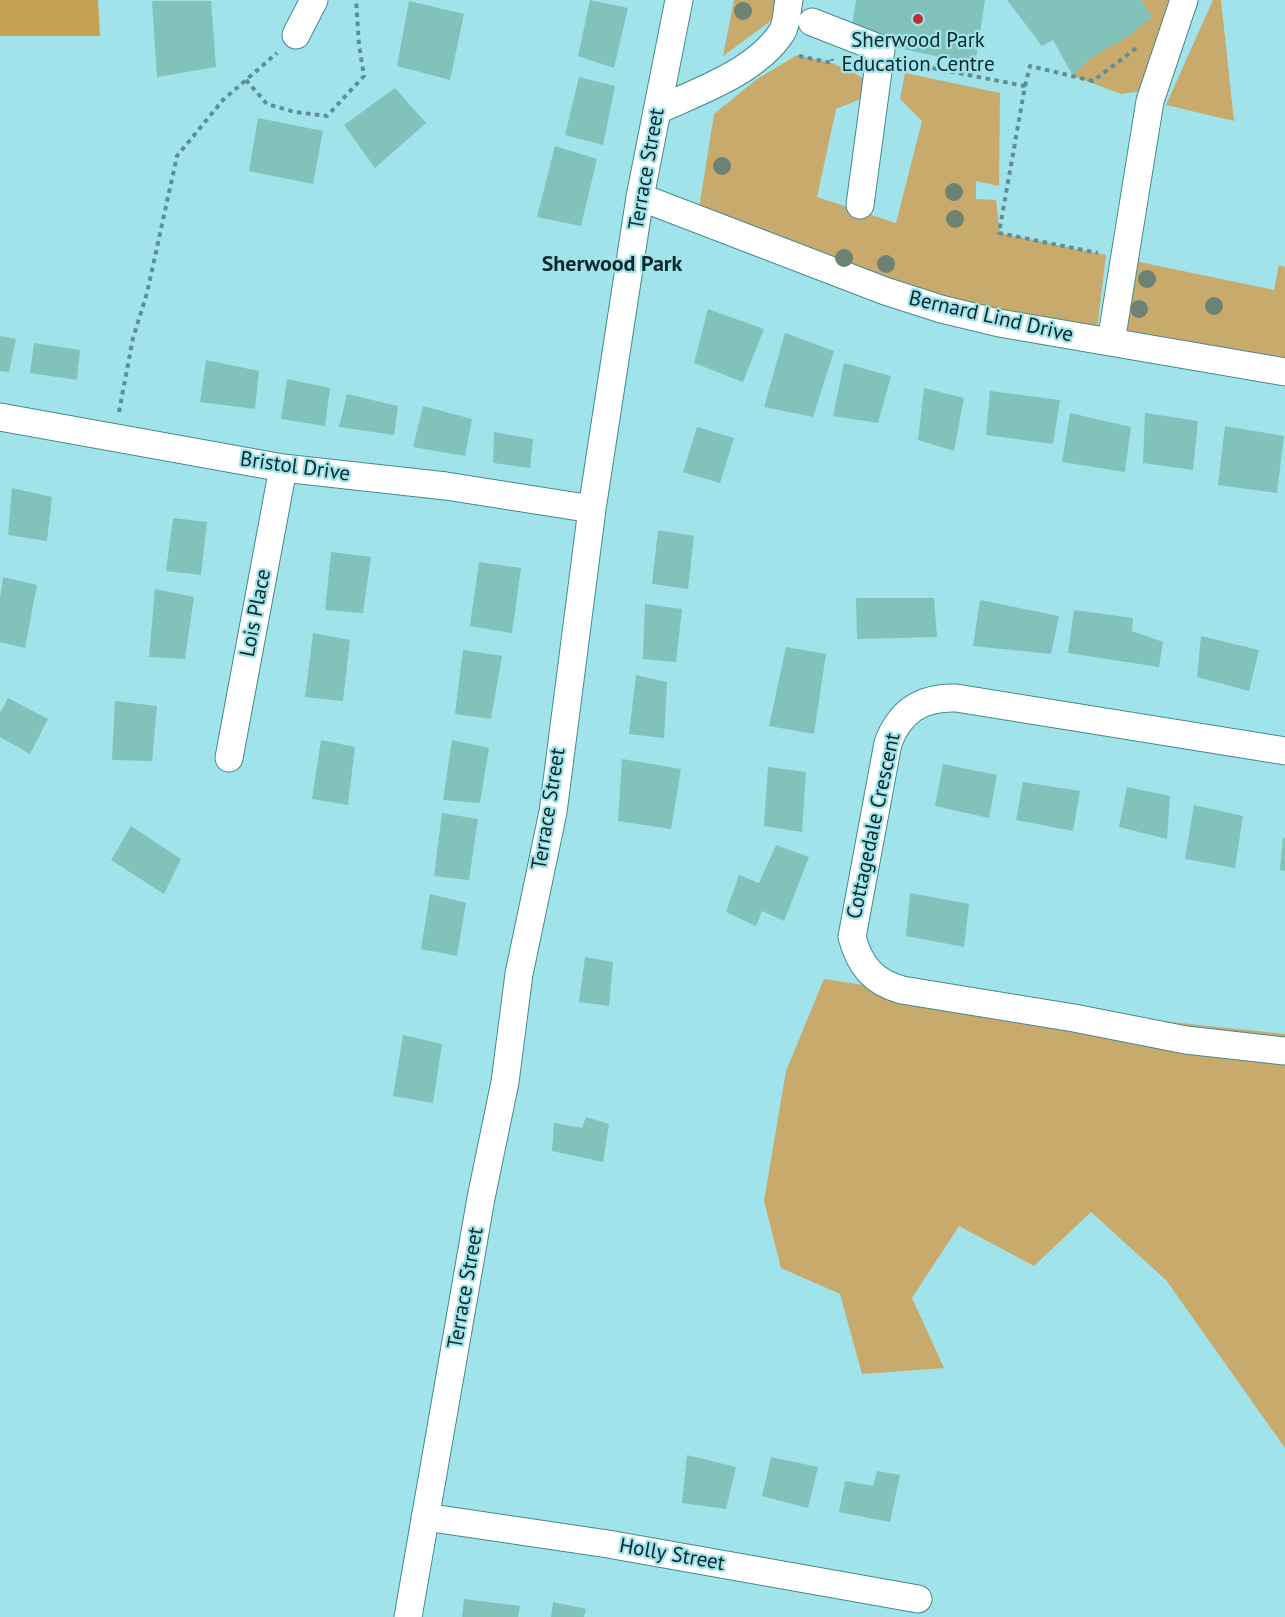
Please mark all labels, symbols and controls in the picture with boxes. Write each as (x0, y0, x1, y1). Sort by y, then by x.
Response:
marker: Sherwood Park Education Centre (911, 12, 925, 26)
place label: Sherwood Park Education Centre (841, 28, 995, 78)
street label: Terrace Street (624, 106, 670, 232)
district label: Sherwood Park (542, 252, 682, 278)
street label: Bernard Lind Drive (906, 286, 1076, 348)
street label: Bristol Drive (238, 447, 352, 487)
street label: Lois Place (235, 567, 277, 659)
street label: Cottagedale Crescent (842, 731, 906, 921)
street label: Terrace Street (527, 746, 571, 872)
street label: Terrace Street (443, 1225, 489, 1351)
street label: Holly Street (617, 1533, 727, 1577)

